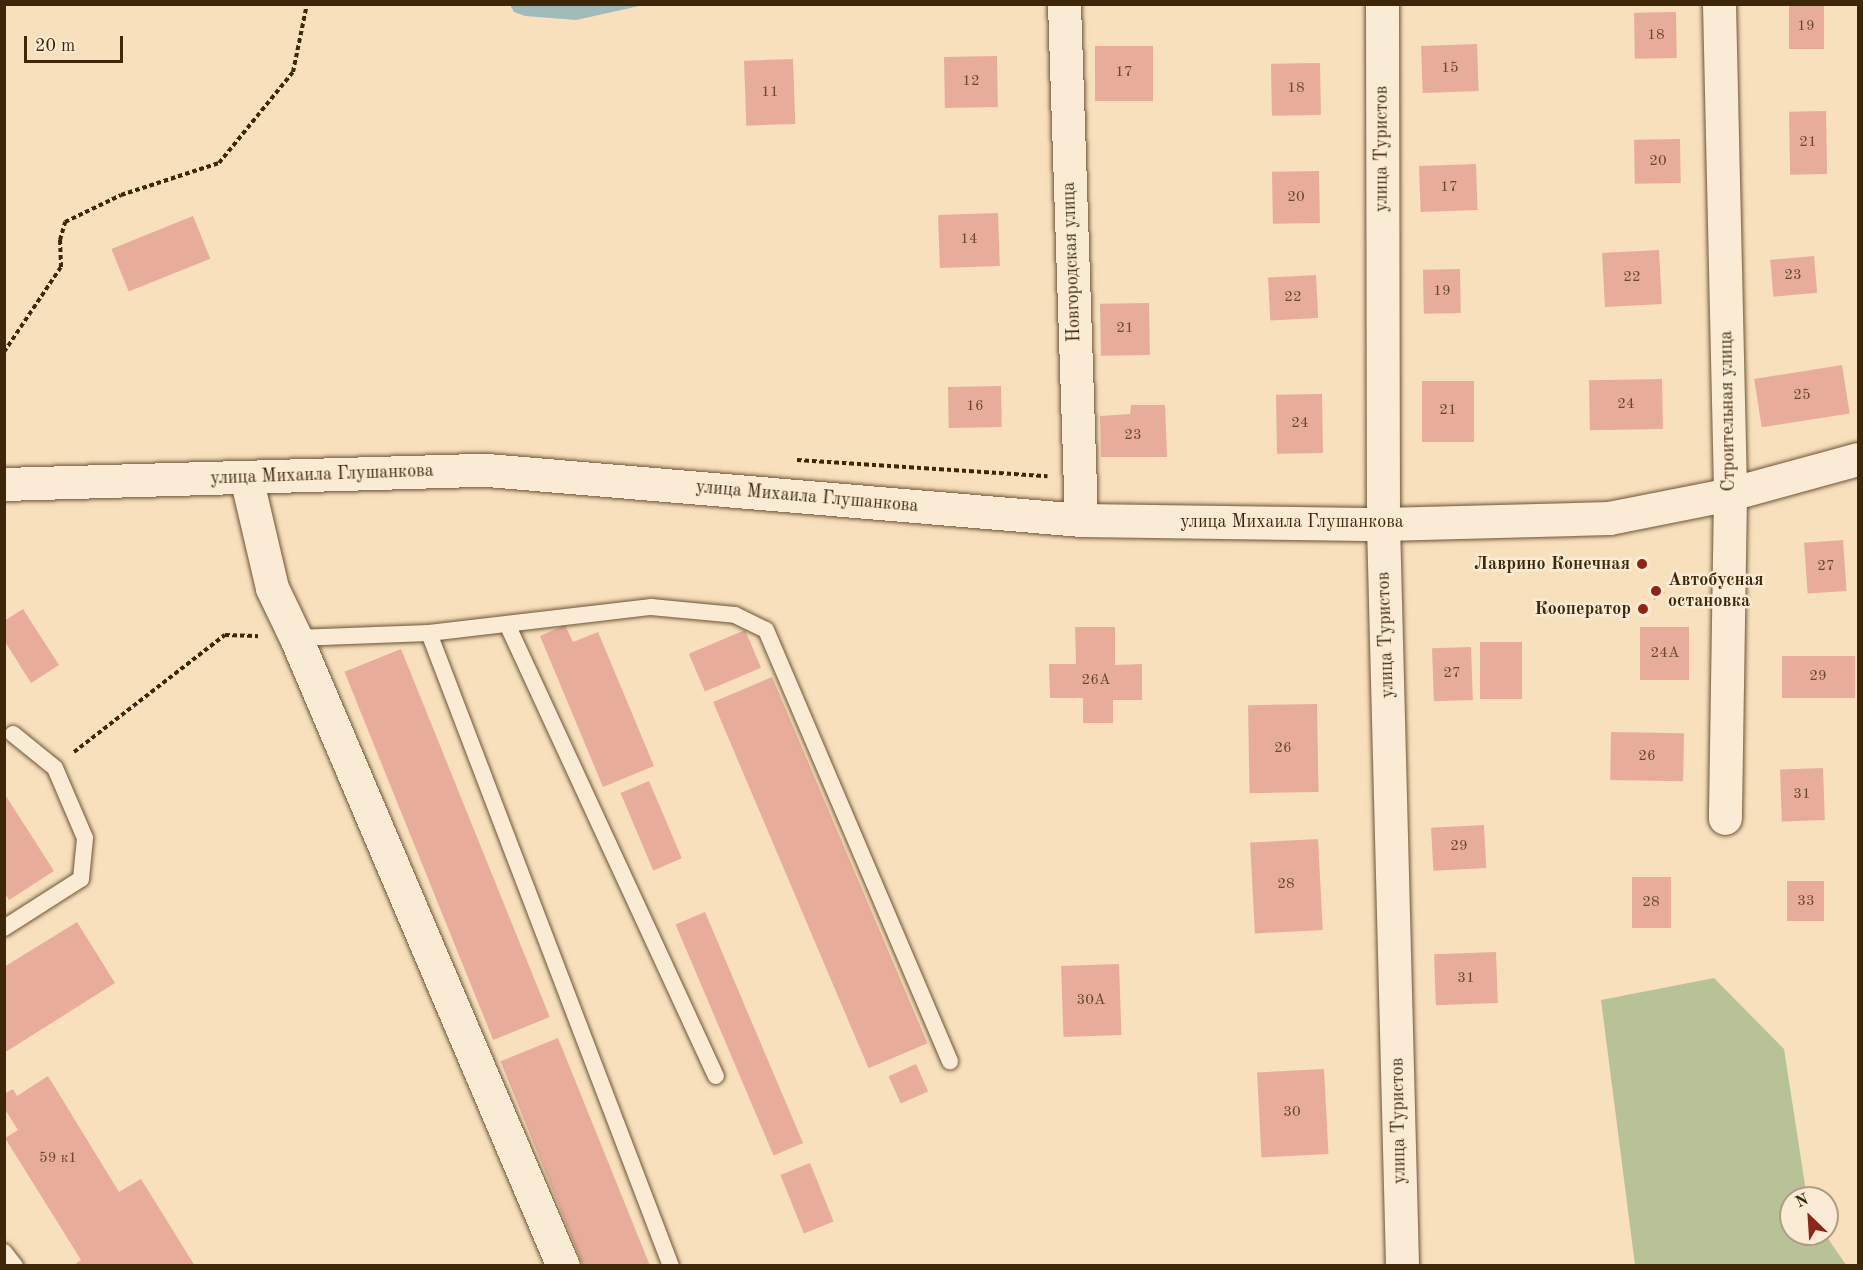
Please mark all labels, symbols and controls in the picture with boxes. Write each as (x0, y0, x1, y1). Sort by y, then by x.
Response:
house number: 19 (1797, 18, 1815, 36)
scale bar (27, 24, 126, 62)
house number: 18 (1647, 27, 1665, 45)
text: 20 m (35, 37, 75, 55)
house number: 15 (1441, 60, 1459, 78)
house number: 17 (1115, 64, 1133, 82)
house number: 12 (962, 73, 980, 91)
house number: 18 (1287, 80, 1305, 98)
house number: 11 (761, 84, 779, 102)
street label: улица Туристов (1371, 86, 1393, 212)
house number: 21 (1799, 134, 1817, 152)
house number: 20 (1649, 153, 1667, 171)
house number: 17 (1440, 179, 1458, 197)
street label: Новгородская улица (1058, 181, 1086, 343)
house number: 20 (1287, 189, 1305, 207)
house number: 14 (960, 231, 978, 249)
house number: 23 (1784, 267, 1802, 285)
house number: 22 (1623, 269, 1641, 287)
house number: 19 (1433, 283, 1451, 301)
house number: 22 (1284, 289, 1302, 307)
house number: 21 (1116, 320, 1134, 338)
street label: Строительная улица (1716, 330, 1740, 492)
house number: 25 (1793, 387, 1811, 405)
house number: 24 (1617, 396, 1635, 414)
house number: 16 (966, 398, 984, 416)
house number: 21 (1439, 402, 1457, 420)
house number: 24 (1291, 415, 1309, 433)
house number: 23 (1124, 427, 1142, 445)
street label: улица Михаила Глушанкова (210, 460, 434, 490)
street label: улица Михаила Глушанкова (695, 477, 919, 517)
street label: улица Михаила Глушанкова (1180, 511, 1404, 533)
place label: Лаврино Конечная (1474, 553, 1630, 575)
marker: Лаврино Конечная (1635, 557, 1649, 571)
house number: 27 (1817, 558, 1835, 576)
place label: Автобусная остановка (1668, 570, 1764, 612)
street label: улица Туристов (1373, 571, 1399, 699)
marker: Автобусная остановка (1649, 584, 1663, 598)
place label: Кооператор (1534, 598, 1631, 620)
marker: Кооператор (1636, 602, 1650, 616)
house number: 24А (1651, 645, 1679, 663)
house number: 27 (1443, 665, 1461, 683)
house number: 29 (1809, 668, 1827, 686)
house number: 26А (1082, 672, 1110, 690)
house number: 26 (1274, 740, 1292, 758)
house number: 26 (1638, 748, 1656, 766)
house number: 31 (1793, 786, 1811, 804)
house number: 29 (1450, 838, 1468, 856)
house number: 28 (1277, 876, 1295, 894)
house number: 33 (1797, 893, 1815, 911)
house number: 28 (1642, 894, 1660, 912)
house number: 31 (1457, 970, 1475, 988)
house number: 30А (1077, 992, 1105, 1010)
street label: улица Туристов (1387, 1058, 1411, 1184)
house number: 30 (1283, 1104, 1301, 1122)
house number: 59 к1 (39, 1150, 77, 1168)
north arrow (1779, 1186, 1839, 1246)
text: N (1793, 1192, 1811, 1211)

